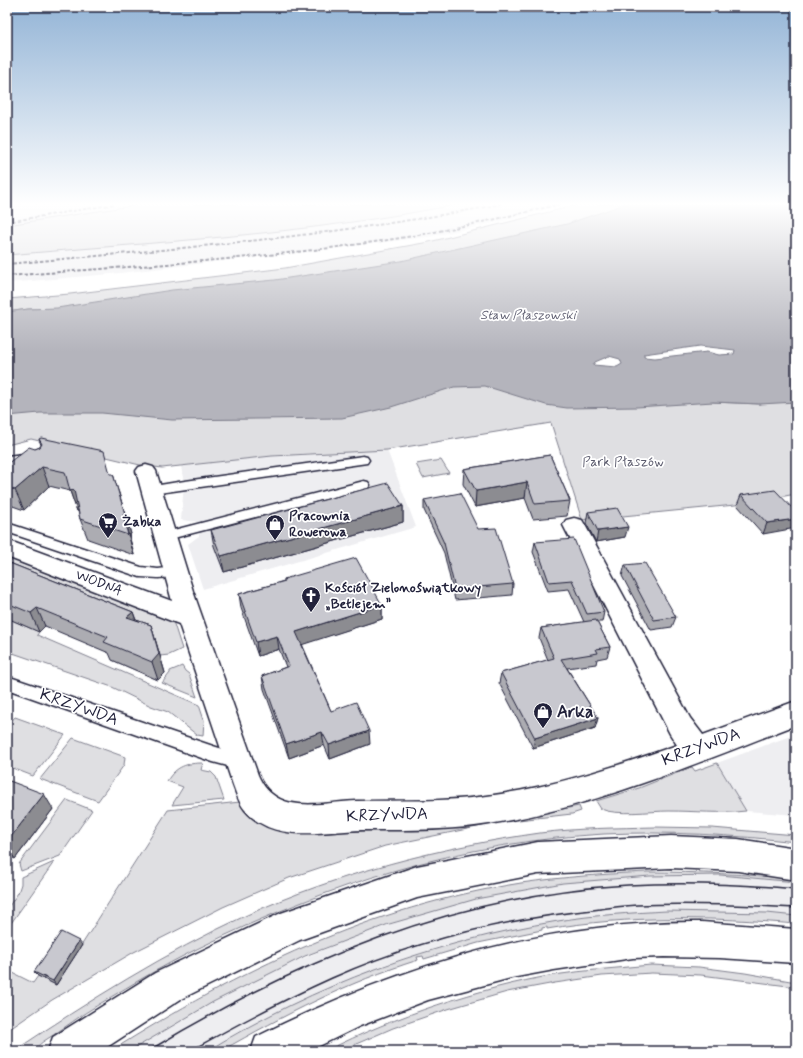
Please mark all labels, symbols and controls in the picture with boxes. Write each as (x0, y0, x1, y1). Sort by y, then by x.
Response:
water label: Staw Płaszowski (480, 307, 578, 324)
park label: Park Płaszów (582, 453, 664, 471)
place label: Pracownia Rowerowa (289, 507, 350, 541)
supermarket icon: Żabka (97, 511, 119, 539)
place label: Żabka (122, 513, 162, 531)
shop icon: Pracownia Rowerowa (264, 513, 286, 541)
street label: WODNA (73, 566, 125, 600)
place label: Kościół Zielonoświątkowy „Betlejem” (325, 579, 482, 613)
church icon: Kościół Zielonoświątkowy „Betlejem” (300, 585, 322, 613)
street label: KRZYWDA (37, 683, 121, 731)
shop icon: Arka (532, 701, 554, 729)
place label: Arka (557, 701, 593, 723)
street label: KRZYWDA (659, 723, 743, 771)
street label: KRZYWDA (346, 803, 428, 827)

